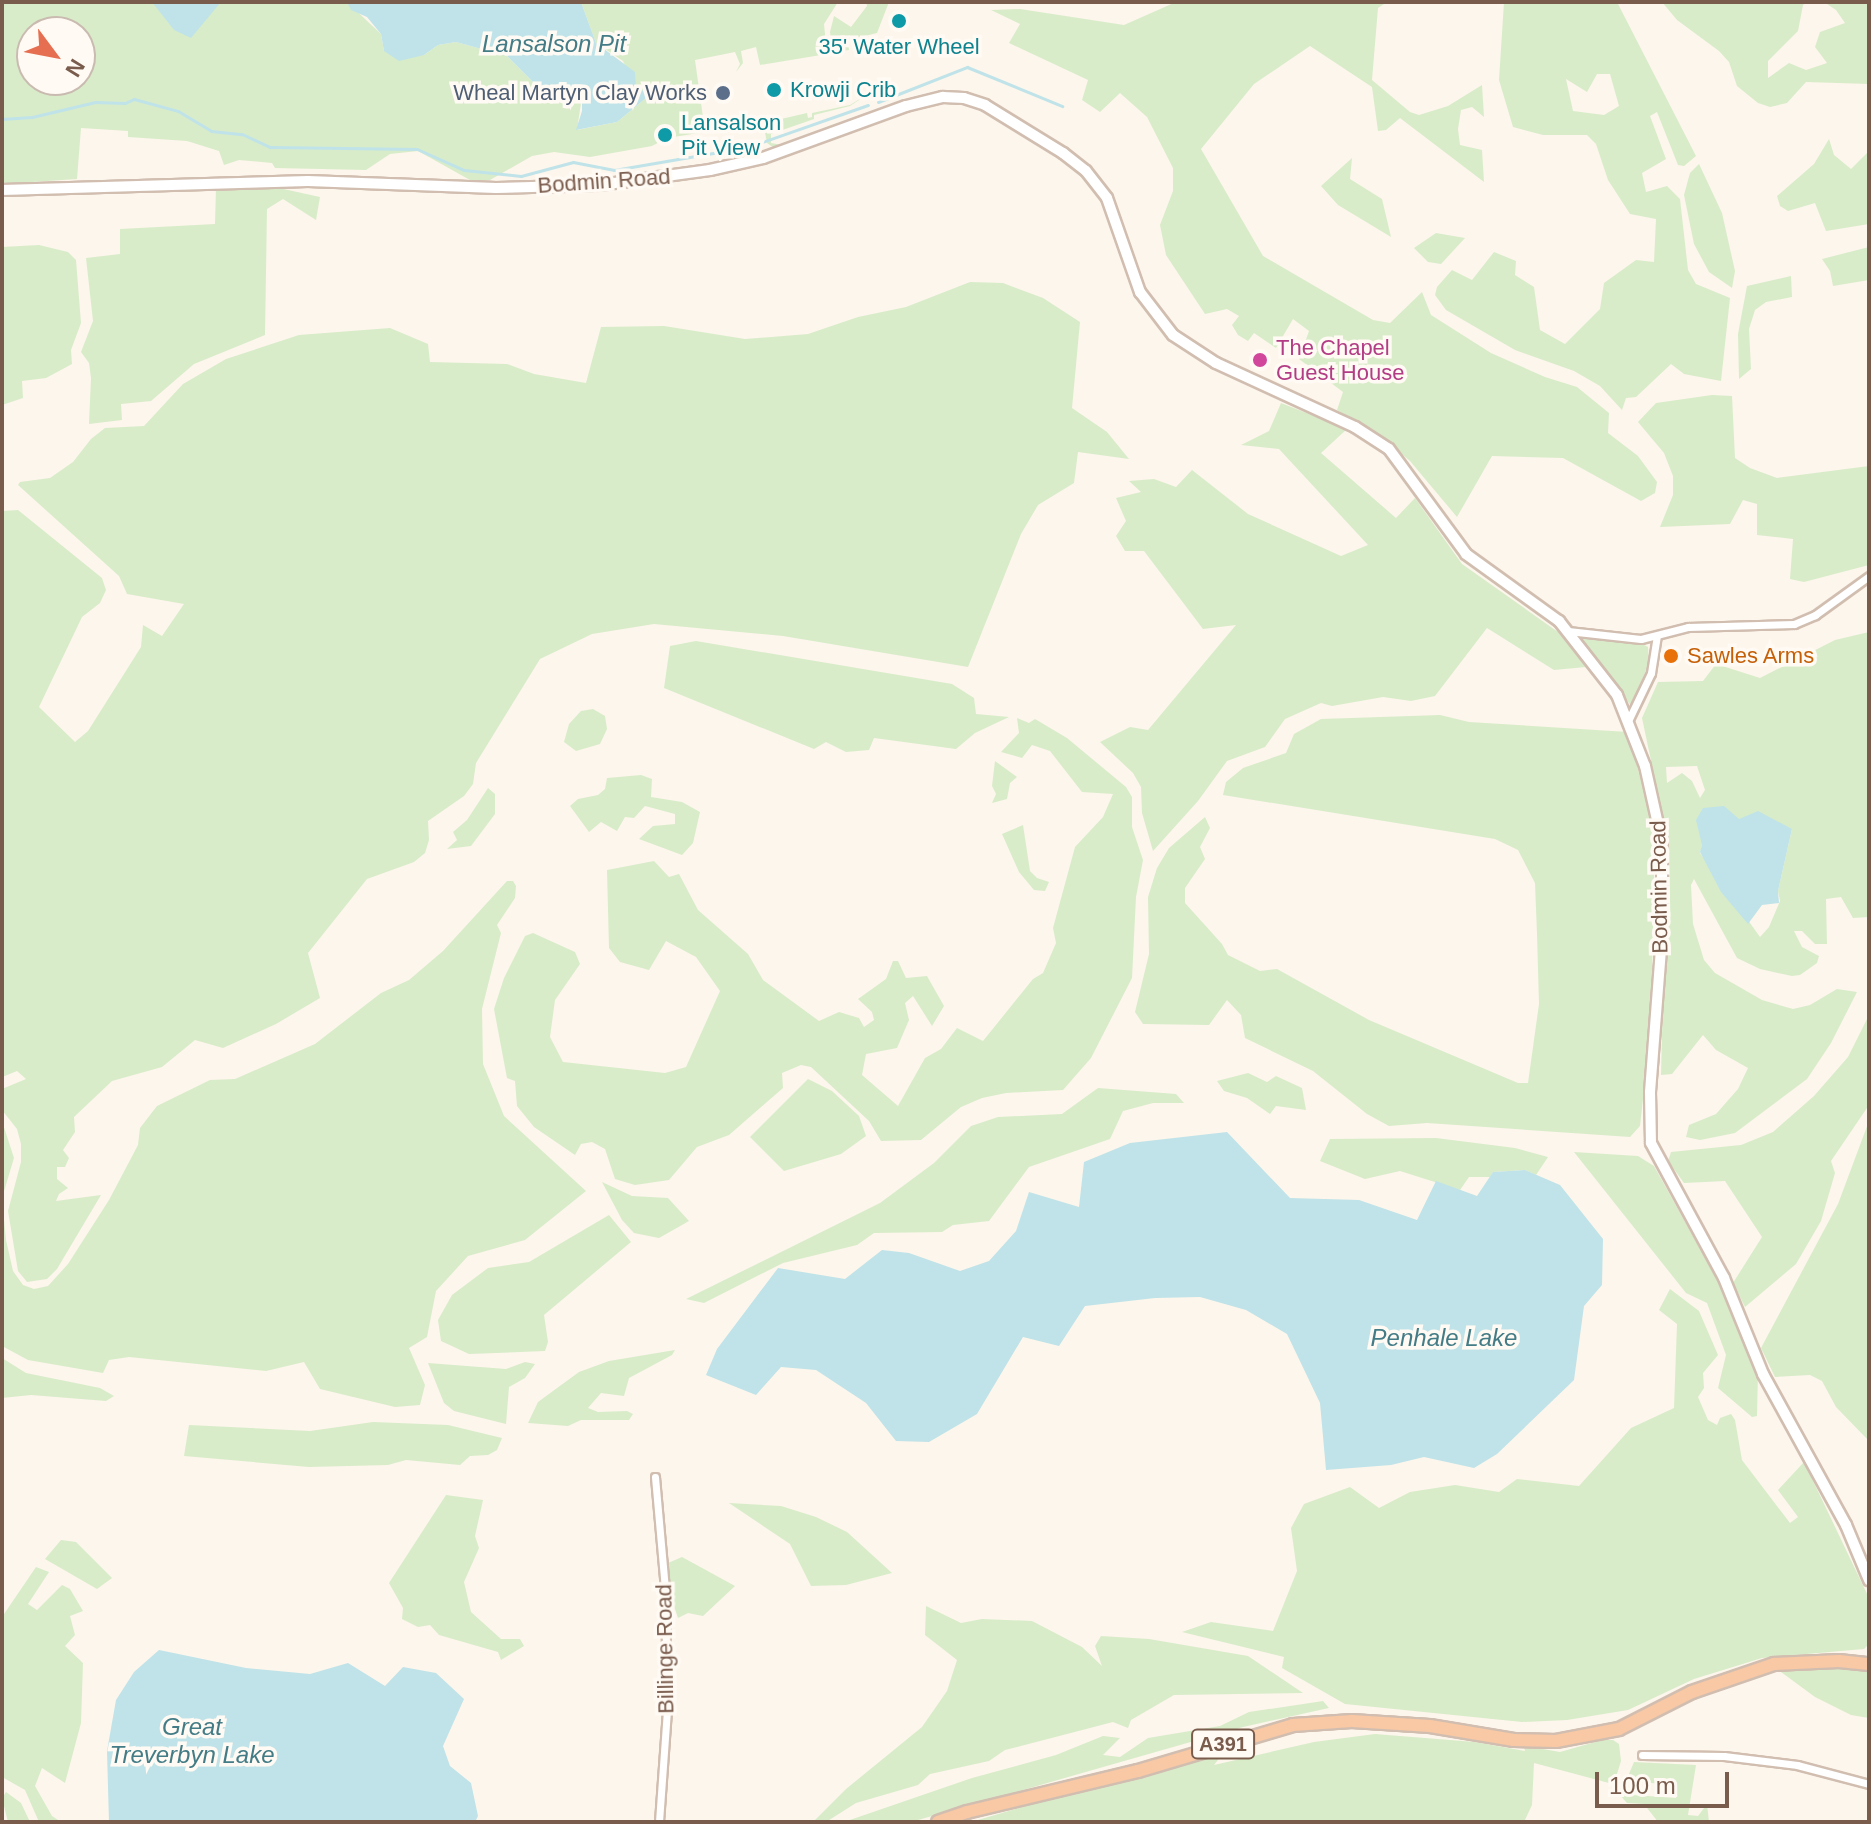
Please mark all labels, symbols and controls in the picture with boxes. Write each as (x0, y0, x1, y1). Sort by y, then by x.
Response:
marker: 35' Water Wheel (890, 12, 908, 30)
north arrow (16, 16, 96, 96)
water label: Lansalson Pit (482, 30, 626, 58)
place label: 35' Water Wheel (818, 34, 980, 60)
text: N (60, 55, 90, 81)
place label: Krowji Crib (790, 77, 896, 103)
place label: Wheal Martyn Clay Works (453, 80, 707, 106)
marker: Krowji Crib (765, 81, 783, 99)
marker: Wheal Martyn Clay Works (714, 84, 732, 102)
place label: Lansalson Pit View (681, 109, 781, 160)
marker: Lansalson Pit View (656, 126, 674, 144)
street label: Bodmin Road (537, 163, 671, 199)
place label: The Chapel Guest House (1276, 334, 1404, 386)
marker: The Chapel Guest House (1251, 351, 1269, 369)
place label: Sawles Arms (1687, 643, 1815, 669)
marker: Sawles Arms (1662, 647, 1680, 665)
street label: Bodmin Road (1645, 820, 1673, 954)
water label: Penhale Lake (1371, 1324, 1517, 1352)
street label: Billinge Road (651, 1584, 679, 1714)
water label: Great Treverbyn Lake (110, 1713, 274, 1769)
road number: A391 (1191, 1728, 1255, 1760)
scale bar (1599, 1756, 1733, 1806)
text: 100 m (1609, 1772, 1676, 1799)

